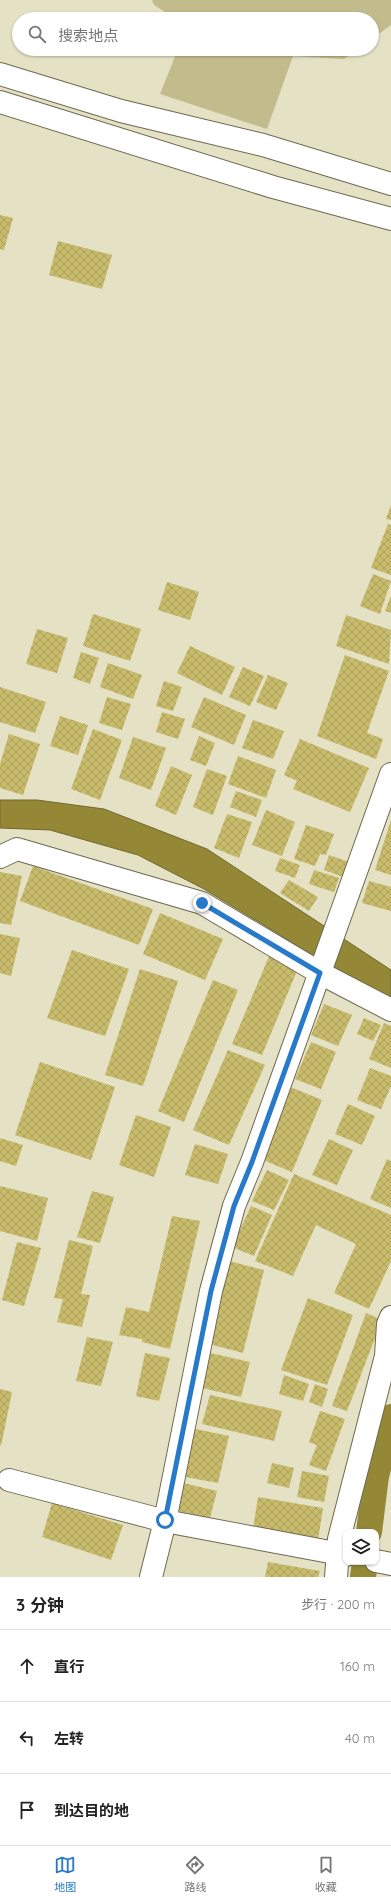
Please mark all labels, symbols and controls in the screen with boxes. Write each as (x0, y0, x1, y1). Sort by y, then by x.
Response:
search box (12, 12, 379, 56)
icon: search (26, 23, 48, 45)
text: 搜索地点 (58, 26, 118, 45)
route end (193, 894, 211, 912)
route start (156, 1511, 174, 1529)
map controls (343, 1529, 379, 1565)
button: layers (343, 1529, 379, 1565)
text: 3 分钟 (16, 1594, 64, 1615)
text: 步行 · 200 m (301, 1596, 375, 1612)
icon: ahead (16, 1655, 38, 1677)
text: 直行 (54, 1657, 84, 1676)
text: 160 m (340, 1658, 375, 1674)
icon: left (16, 1727, 38, 1749)
text: 左转 (54, 1729, 84, 1748)
text: 40 m (345, 1730, 375, 1746)
icon: arrive (16, 1799, 38, 1821)
text: 到达目的地 (54, 1801, 129, 1820)
tab: 地图 (54, 1854, 76, 1894)
tab: 路线 (184, 1854, 206, 1894)
tab: 收藏 (315, 1854, 337, 1894)

